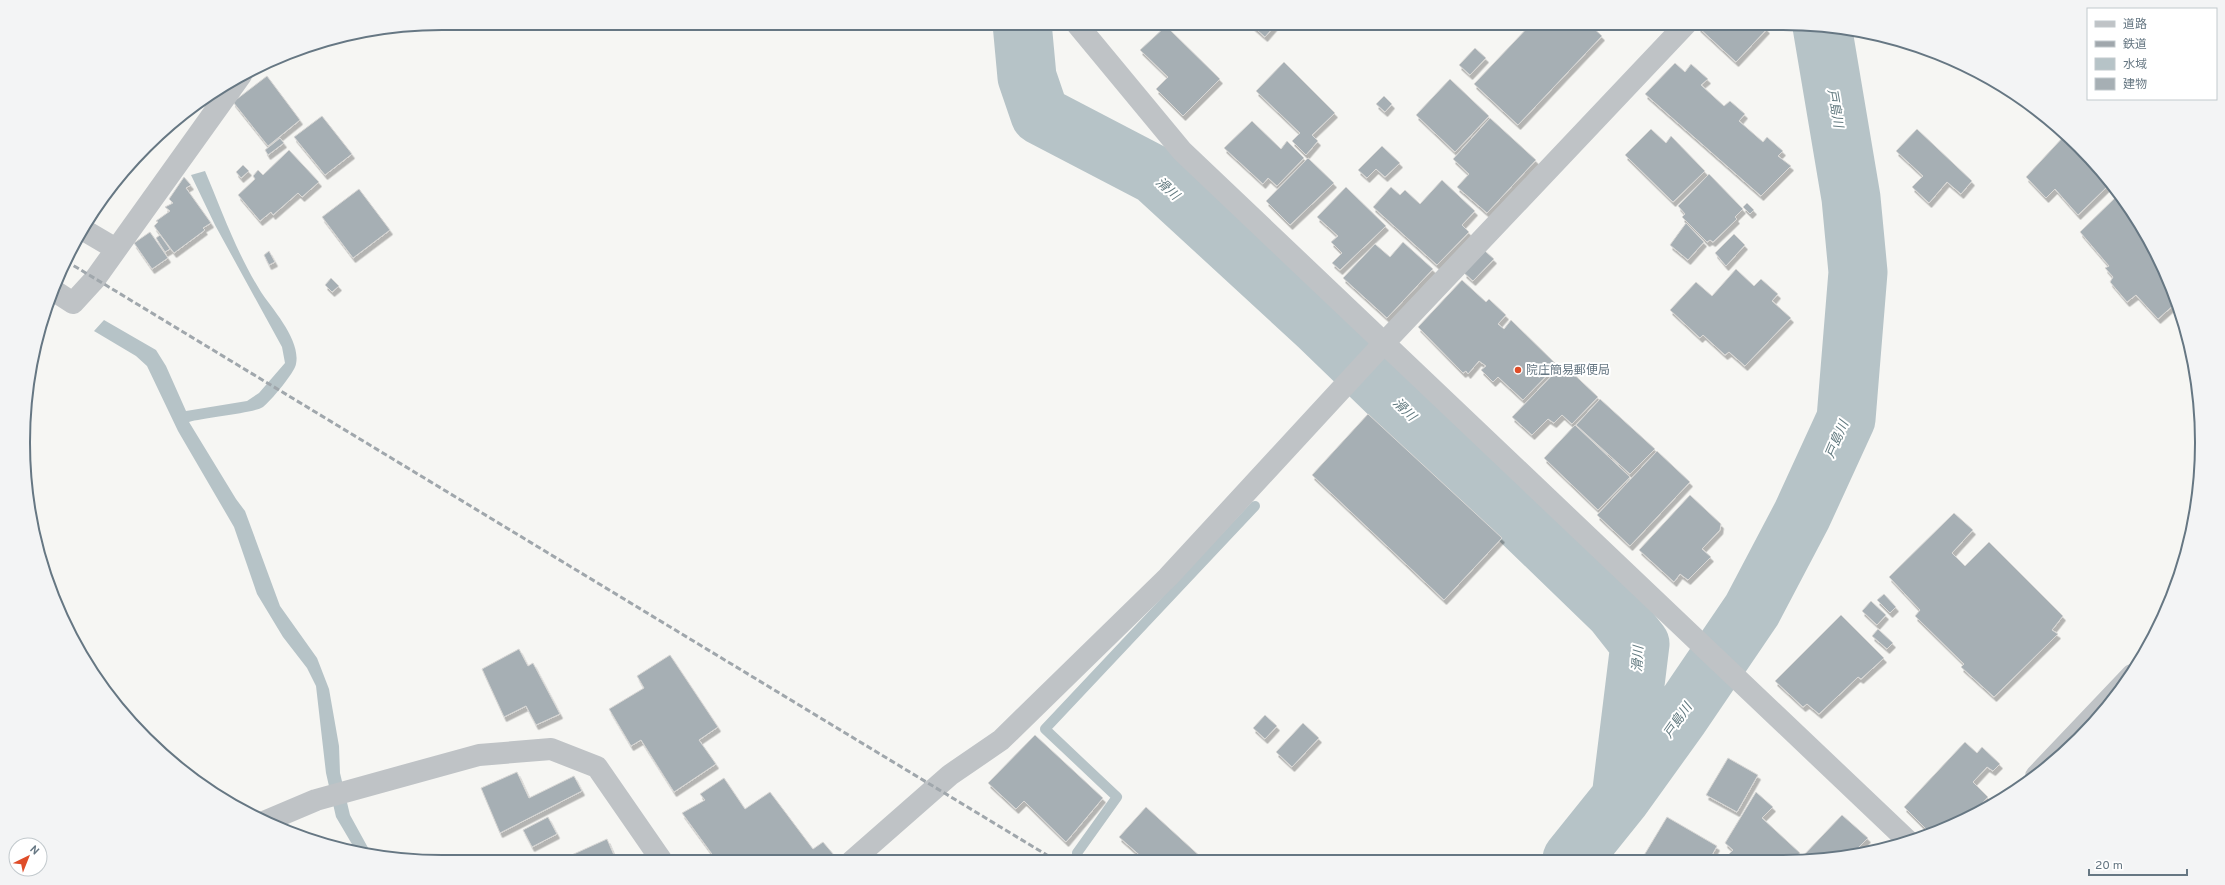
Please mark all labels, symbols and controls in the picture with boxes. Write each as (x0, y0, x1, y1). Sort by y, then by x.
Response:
legend (2087, 8, 2217, 100)
text: 道路 (2123, 17, 2147, 33)
text: 鉄道 (2123, 37, 2147, 53)
text: 水域 (2123, 57, 2147, 73)
text: 建物 (2123, 77, 2147, 93)
water label: 戸島川 (1823, 88, 1846, 131)
water label: 滑川 (1152, 175, 1183, 205)
place label: 院庄簡易郵便局 (1526, 363, 1610, 379)
marker: 院庄簡易郵便局 (1513, 365, 1523, 375)
water label: 滑川 (1389, 396, 1420, 427)
water label: 戸島川 (1823, 417, 1854, 461)
water label: 滑川 (1630, 644, 1648, 673)
water label: 戸島川 (1661, 699, 1698, 742)
north arrow (8, 837, 48, 877)
text: N (26, 843, 42, 858)
scale bar (2089, 851, 2187, 877)
text: 20 m (2095, 858, 2123, 874)

